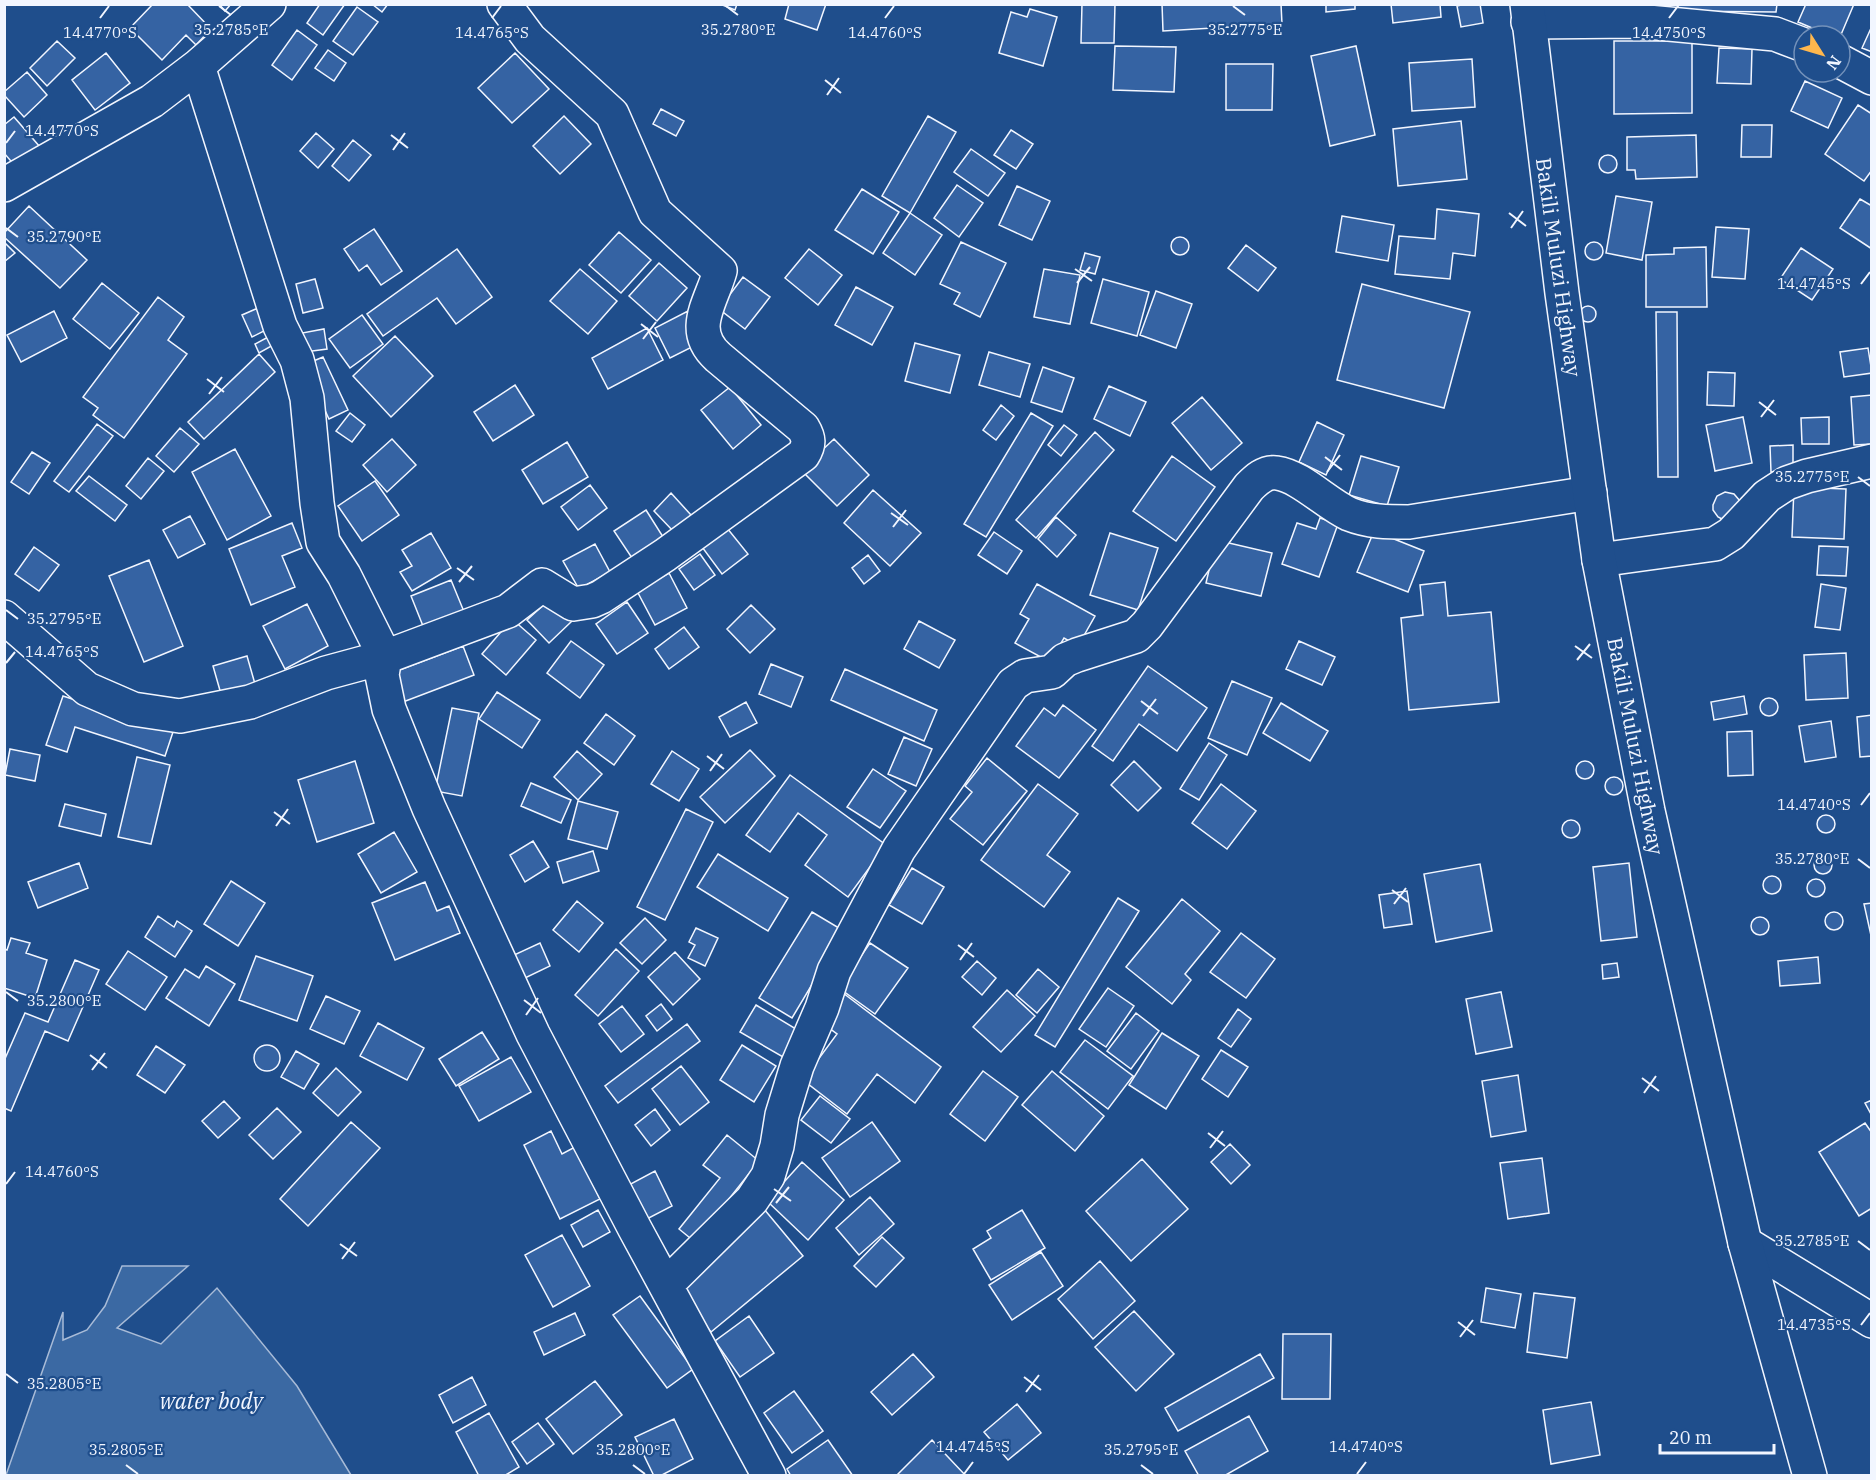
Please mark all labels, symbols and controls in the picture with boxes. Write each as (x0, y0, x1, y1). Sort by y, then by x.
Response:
text: 35.2785°E (194, 20, 268, 39)
text: 35.2780°E (701, 20, 775, 39)
text: 35.2775°E (1208, 20, 1282, 39)
text: 14.4770°S (63, 23, 137, 42)
text: 14.4765°S (455, 23, 529, 42)
text: 14.4760°S (848, 23, 922, 42)
text: 14.4750°S (1632, 23, 1706, 42)
north arrow (1792, 24, 1852, 84)
text: N (1822, 52, 1846, 74)
text: 14.4770°S (25, 121, 99, 140)
street label: Bakili Muluzi Highway (1530, 156, 1588, 379)
text: 35.2790°E (27, 227, 101, 246)
text: 14.4745°S (1777, 274, 1851, 293)
text: 35.2775°E (1775, 467, 1849, 486)
text: 35.2795°E (27, 609, 101, 628)
street label: Bakili Muluzi Highway (1601, 635, 1671, 858)
text: 14.4765°S (25, 642, 99, 661)
text: 14.4740°S (1777, 795, 1851, 814)
text: 35.2780°E (1775, 849, 1849, 868)
text: 35.2800°E (27, 991, 101, 1010)
text: 14.4760°S (25, 1162, 99, 1181)
text: 35.2785°E (1775, 1231, 1849, 1250)
text: 14.4735°S (1777, 1315, 1851, 1334)
text: 35.2805°E (27, 1374, 101, 1393)
water label: water body (160, 1386, 264, 1415)
scale bar (1660, 1417, 1774, 1455)
text: 20 m (1669, 1426, 1712, 1449)
text: 14.4745°S (936, 1437, 1010, 1456)
text: 14.4740°S (1329, 1437, 1403, 1456)
text: 35.2805°E (89, 1440, 163, 1459)
text: 35.2800°E (596, 1440, 670, 1459)
text: 35.2795°E (1104, 1440, 1178, 1459)

